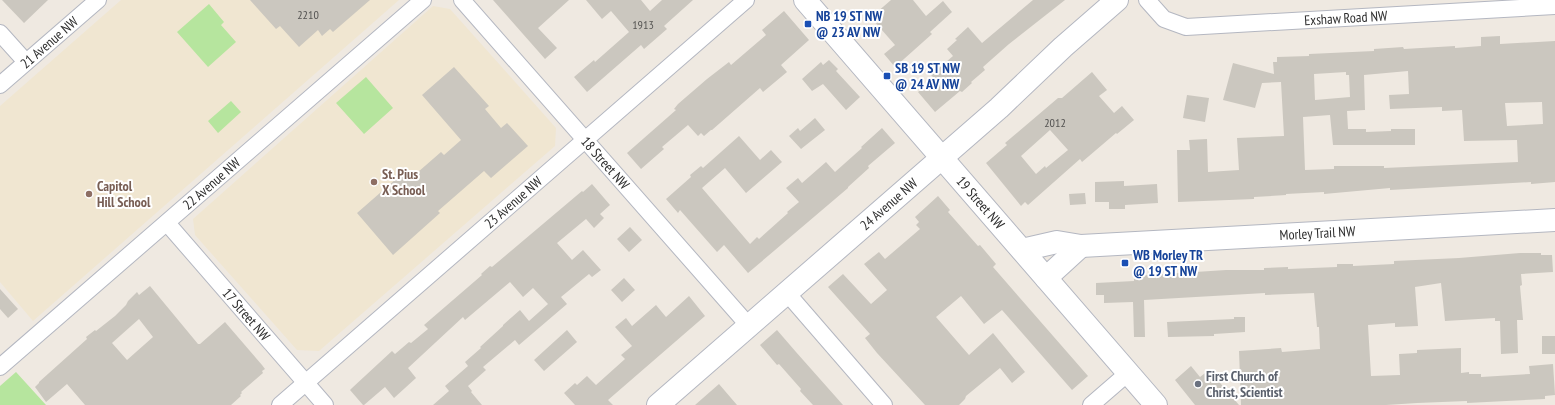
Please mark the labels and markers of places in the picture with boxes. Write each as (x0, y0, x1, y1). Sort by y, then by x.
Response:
place label: NB 19 ST NW @ 23 AV NW (816, 7, 883, 41)
marker: NB 19 ST NW @ 23 AV NW (803, 19, 813, 29)
place label: SB 19 ST NW @ 24 AV NW (895, 59, 961, 93)
marker: SB 19 ST NW @ 24 AV NW (882, 71, 892, 81)
place label: St. Pius X School (382, 165, 426, 199)
place label: Capitol Hill School (97, 177, 151, 211)
marker: St. Pius X School (369, 177, 379, 187)
marker: Capitol Hill School (84, 189, 94, 199)
place label: WB Morley TR @ 19 ST NW (1132, 246, 1203, 280)
marker: WB Morley TR @ 19 ST NW (1120, 258, 1130, 268)
place label: First Church of Christ, Scientist (1206, 367, 1283, 401)
marker: First Church of Christ, Scientist (1193, 379, 1203, 389)

